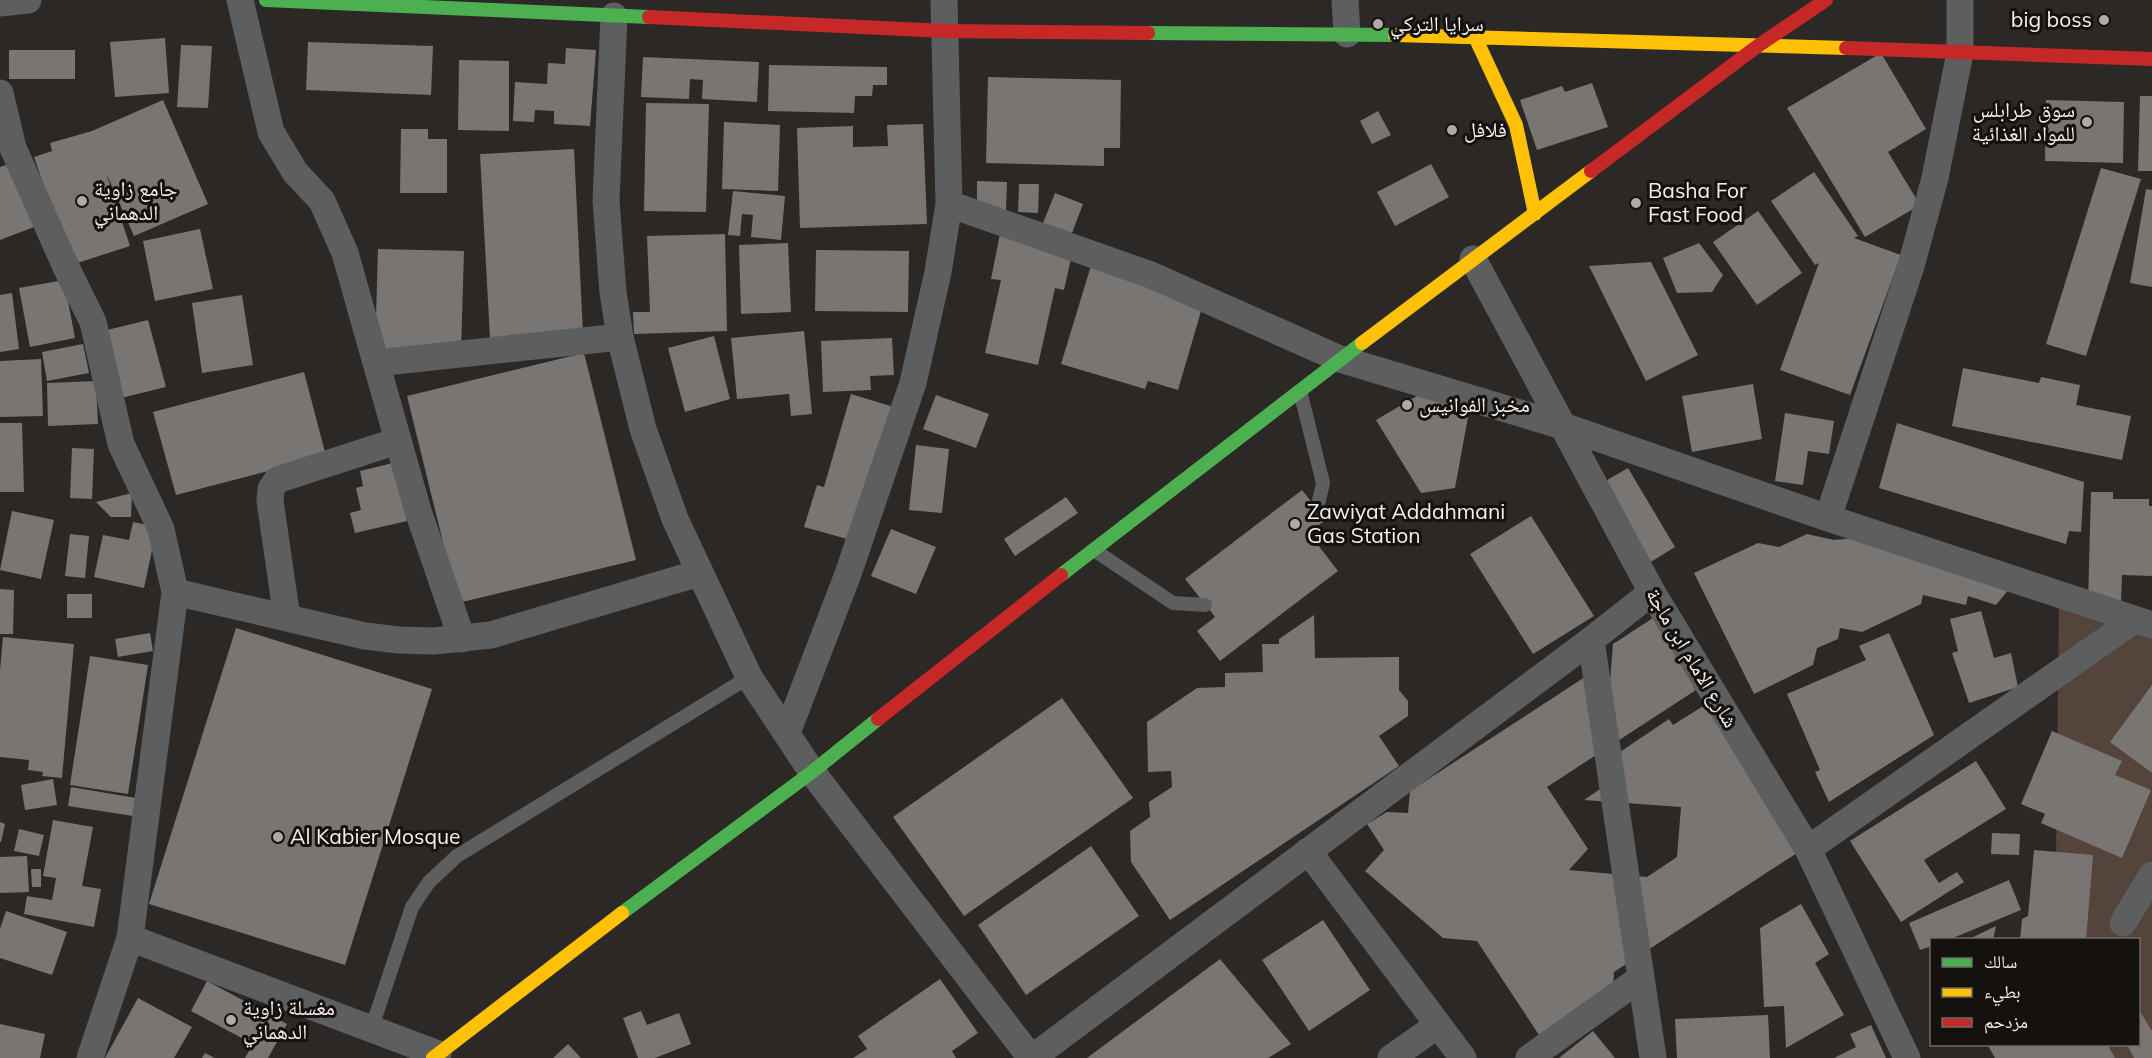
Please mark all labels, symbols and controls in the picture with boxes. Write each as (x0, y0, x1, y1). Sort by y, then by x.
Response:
place label: big boss (2011, 6, 2092, 32)
place label: سرايا التركي (1390, 10, 1484, 40)
marker: big boss (2097, 13, 2111, 27)
marker: سرايا التركي (1371, 17, 1385, 31)
place label: سوق طرابلس للمواد الغذائية (1972, 96, 2075, 146)
marker: سوق طرابلس للمواد الغذائية (2080, 115, 2094, 129)
place label: فلافل (1464, 116, 1507, 143)
marker: فلافل (1445, 123, 1459, 137)
place label: جامع زاوية الدهماني (94, 175, 177, 229)
place label: Basha For Fast Food (1648, 177, 1747, 227)
marker: جامع زاوية الدهماني (75, 194, 89, 208)
marker: Basha For Fast Food (1629, 196, 1643, 210)
place label: مخبز الفوانيس (1419, 391, 1530, 418)
marker: مخبز الفوانيس (1400, 398, 1414, 412)
place label: Zawiyat Addahmani Gas Station (1307, 498, 1505, 548)
marker: Zawiyat Addahmani Gas Station (1288, 517, 1302, 531)
street label: شارع الامام ابن ماجة (1639, 583, 1745, 733)
place label: Al Kabier Mosque (290, 823, 461, 849)
marker: Al Kabier Mosque (271, 830, 285, 844)
legend (1930, 938, 2140, 1046)
text: سالك (1984, 950, 2017, 973)
text: بطيء (1984, 980, 2021, 1007)
place label: مغسلة زاوية الدهماني (243, 994, 335, 1048)
text: مزدحم (1984, 1010, 2028, 1034)
marker: مغسلة زاوية الدهماني (224, 1013, 238, 1027)

